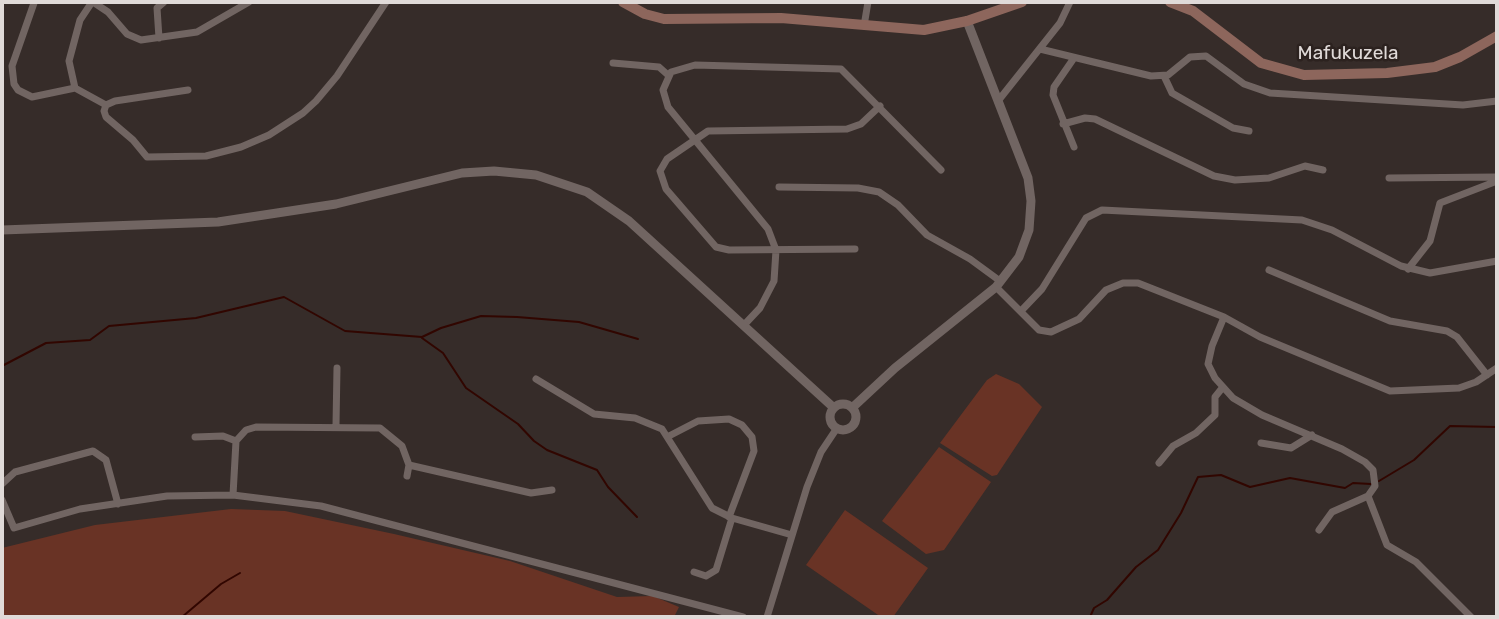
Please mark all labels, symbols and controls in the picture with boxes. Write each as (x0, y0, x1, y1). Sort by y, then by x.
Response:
street label: Mafukuzela (1298, 43, 1398, 65)

